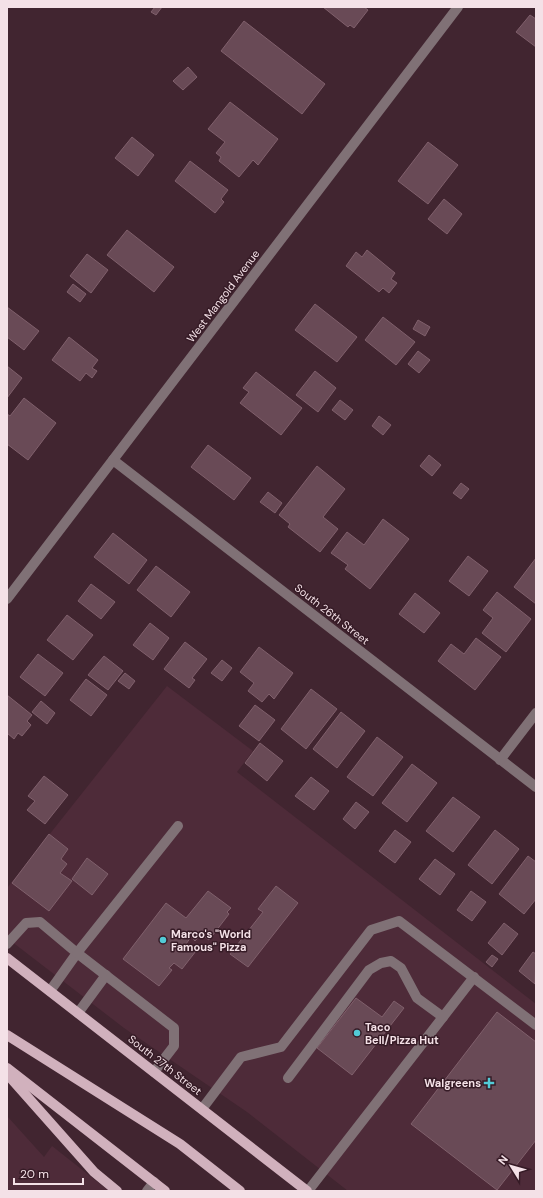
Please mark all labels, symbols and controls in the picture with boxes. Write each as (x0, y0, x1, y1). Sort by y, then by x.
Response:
street label: West Mangold Avenue (184, 247, 262, 345)
street label: South 26th Street (292, 581, 372, 647)
place label: Marco's "World Famous" Pizza (171, 927, 251, 954)
marker: Marco's "World Famous" Pizza (158, 935, 168, 945)
place label: Taco Bell/Pizza Hut (365, 1020, 439, 1047)
marker: Taco Bell/Pizza Hut (352, 1028, 362, 1038)
street label: South 27th Street (125, 1032, 205, 1098)
place label: Walgreens (424, 1076, 481, 1090)
marker: Walgreens (484, 1078, 494, 1088)
north arrow (491, 1146, 531, 1186)
text: N (495, 1153, 511, 1167)
scale bar (14, 1160, 83, 1186)
text: 20 m (20, 1166, 49, 1182)

